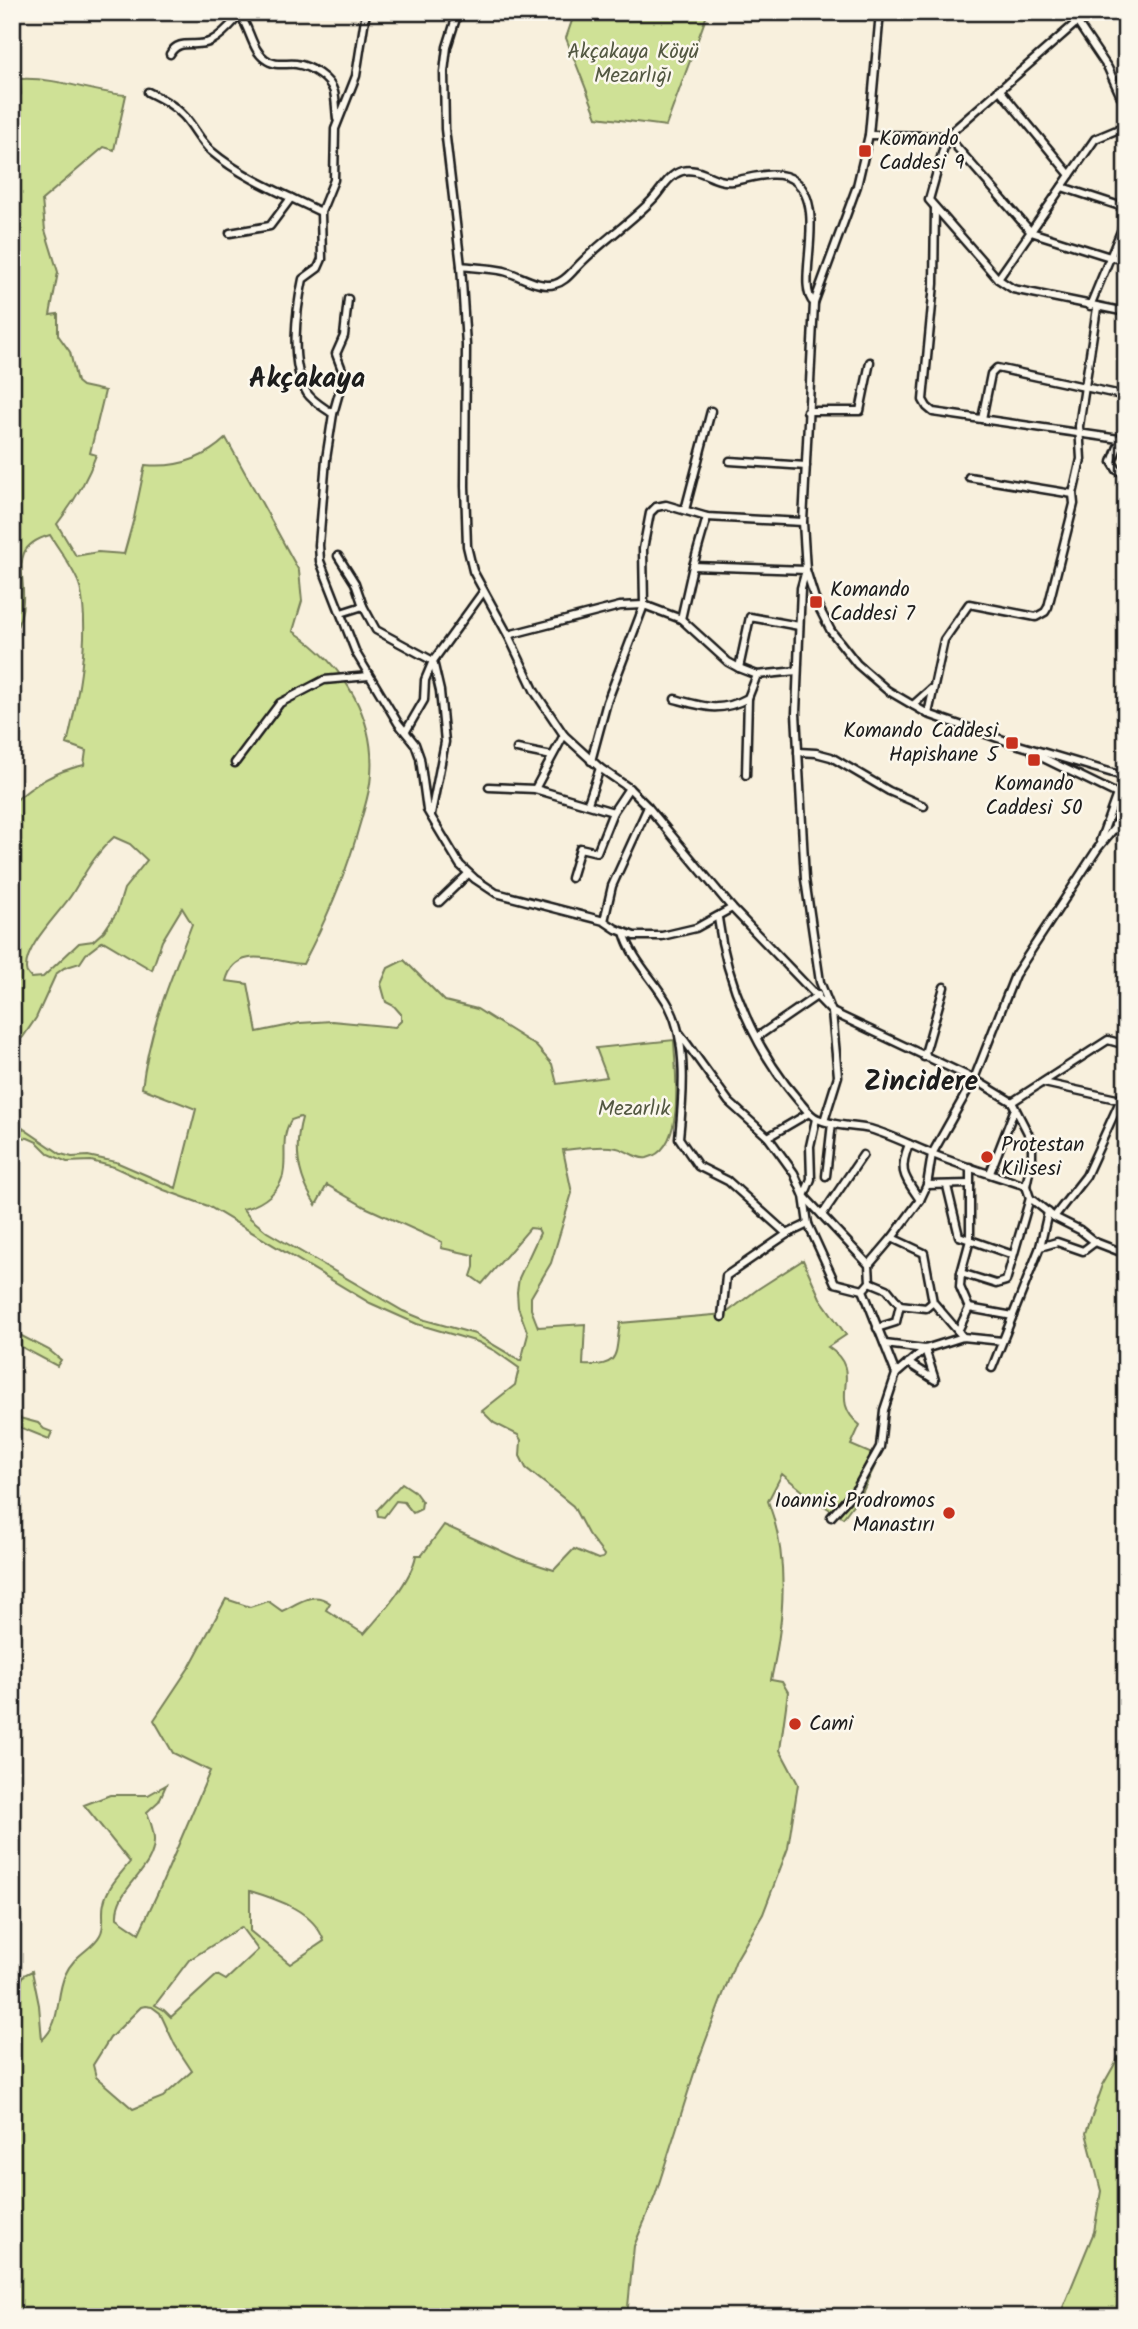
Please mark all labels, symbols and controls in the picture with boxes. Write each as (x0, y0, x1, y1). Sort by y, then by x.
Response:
park label: Akçakaya Köyü Mezarlığı (567, 36, 699, 93)
place label: Komando Caddesi 9 (879, 123, 964, 180)
marker: Komando Caddesi 9 (857, 143, 873, 159)
district label: Akçakaya (249, 357, 365, 402)
place label: Komando Caddesi 7 (830, 574, 916, 631)
marker: Komando Caddesi 7 (808, 594, 824, 610)
place label: Komando Caddesi Hapishane 5 (843, 715, 1000, 772)
marker: Komando Caddesi Hapishane 5 (1004, 735, 1020, 751)
marker: Komando Caddesi 50 (1026, 752, 1042, 768)
place label: Komando Caddesi 50 (986, 768, 1082, 825)
district label: Zincidere (864, 1060, 979, 1105)
park label: Mezarlık (598, 1093, 670, 1126)
place label: Protestan Kilisesi (1001, 1129, 1085, 1186)
marker: Protestan Kilisesi (979, 1149, 995, 1165)
place label: Ioannis Prodromos Manastırı (774, 1485, 935, 1542)
marker: Ioannis Prodromos Manastırı (941, 1505, 957, 1521)
place label: Cami (809, 1708, 854, 1741)
marker: Cami (787, 1716, 803, 1732)

